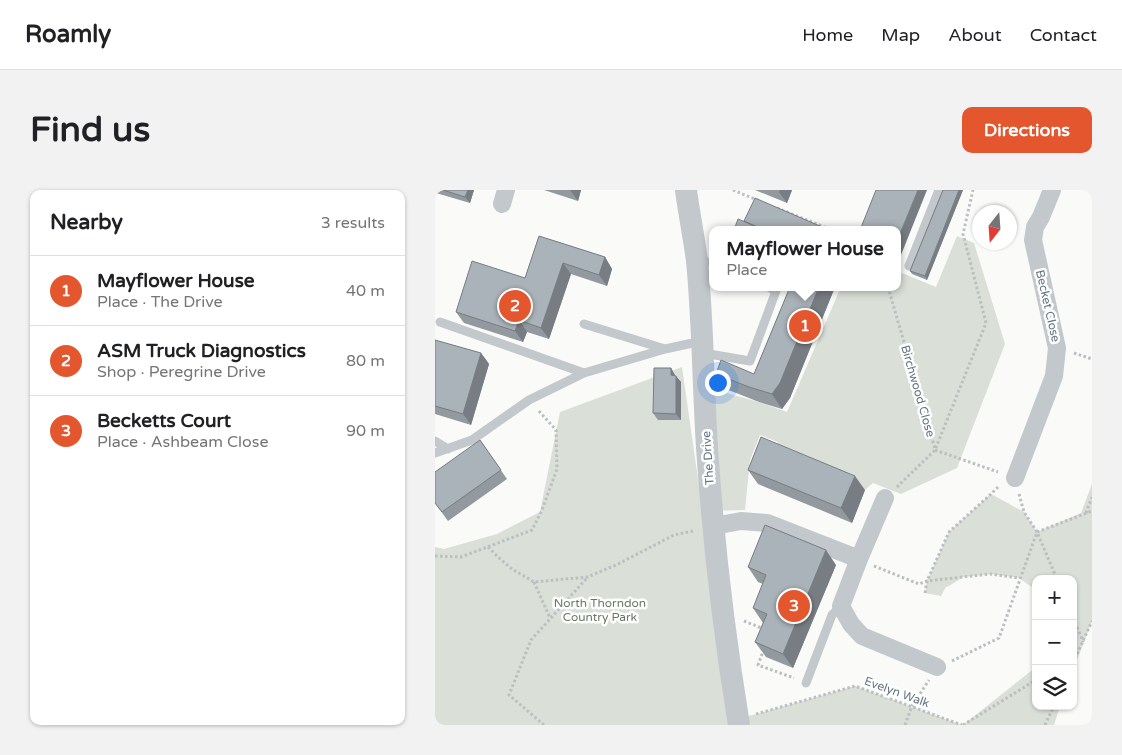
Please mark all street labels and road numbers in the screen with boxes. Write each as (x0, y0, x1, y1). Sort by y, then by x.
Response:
street label: Becket Close (1033, 269, 1063, 344)
street label: Birchwood Close (898, 343, 938, 439)
street label: The Drive (699, 430, 717, 485)
street label: Evelyn Walk (863, 674, 932, 710)

